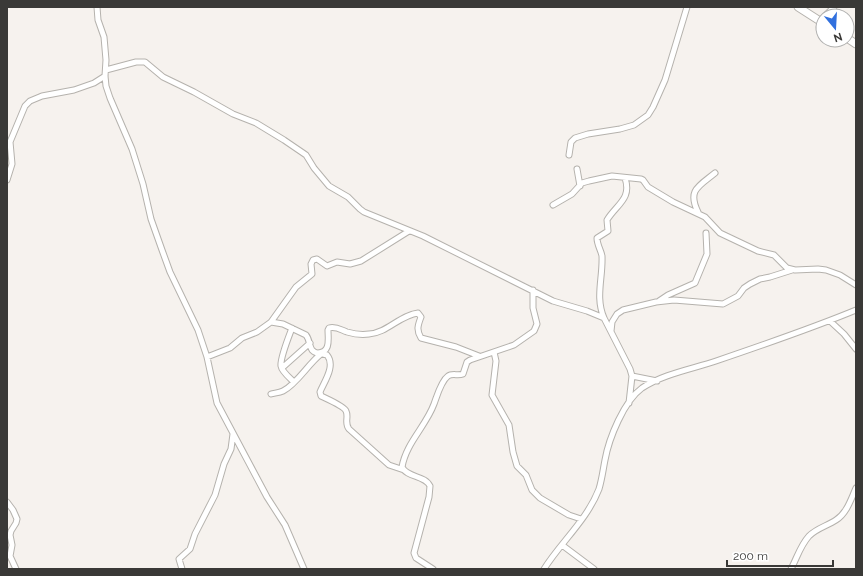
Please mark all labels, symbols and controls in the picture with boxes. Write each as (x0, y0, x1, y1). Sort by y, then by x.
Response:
north arrow (815, 8, 855, 48)
text: N (832, 30, 844, 45)
scale bar (727, 542, 833, 568)
text: 200 m (733, 549, 768, 563)

